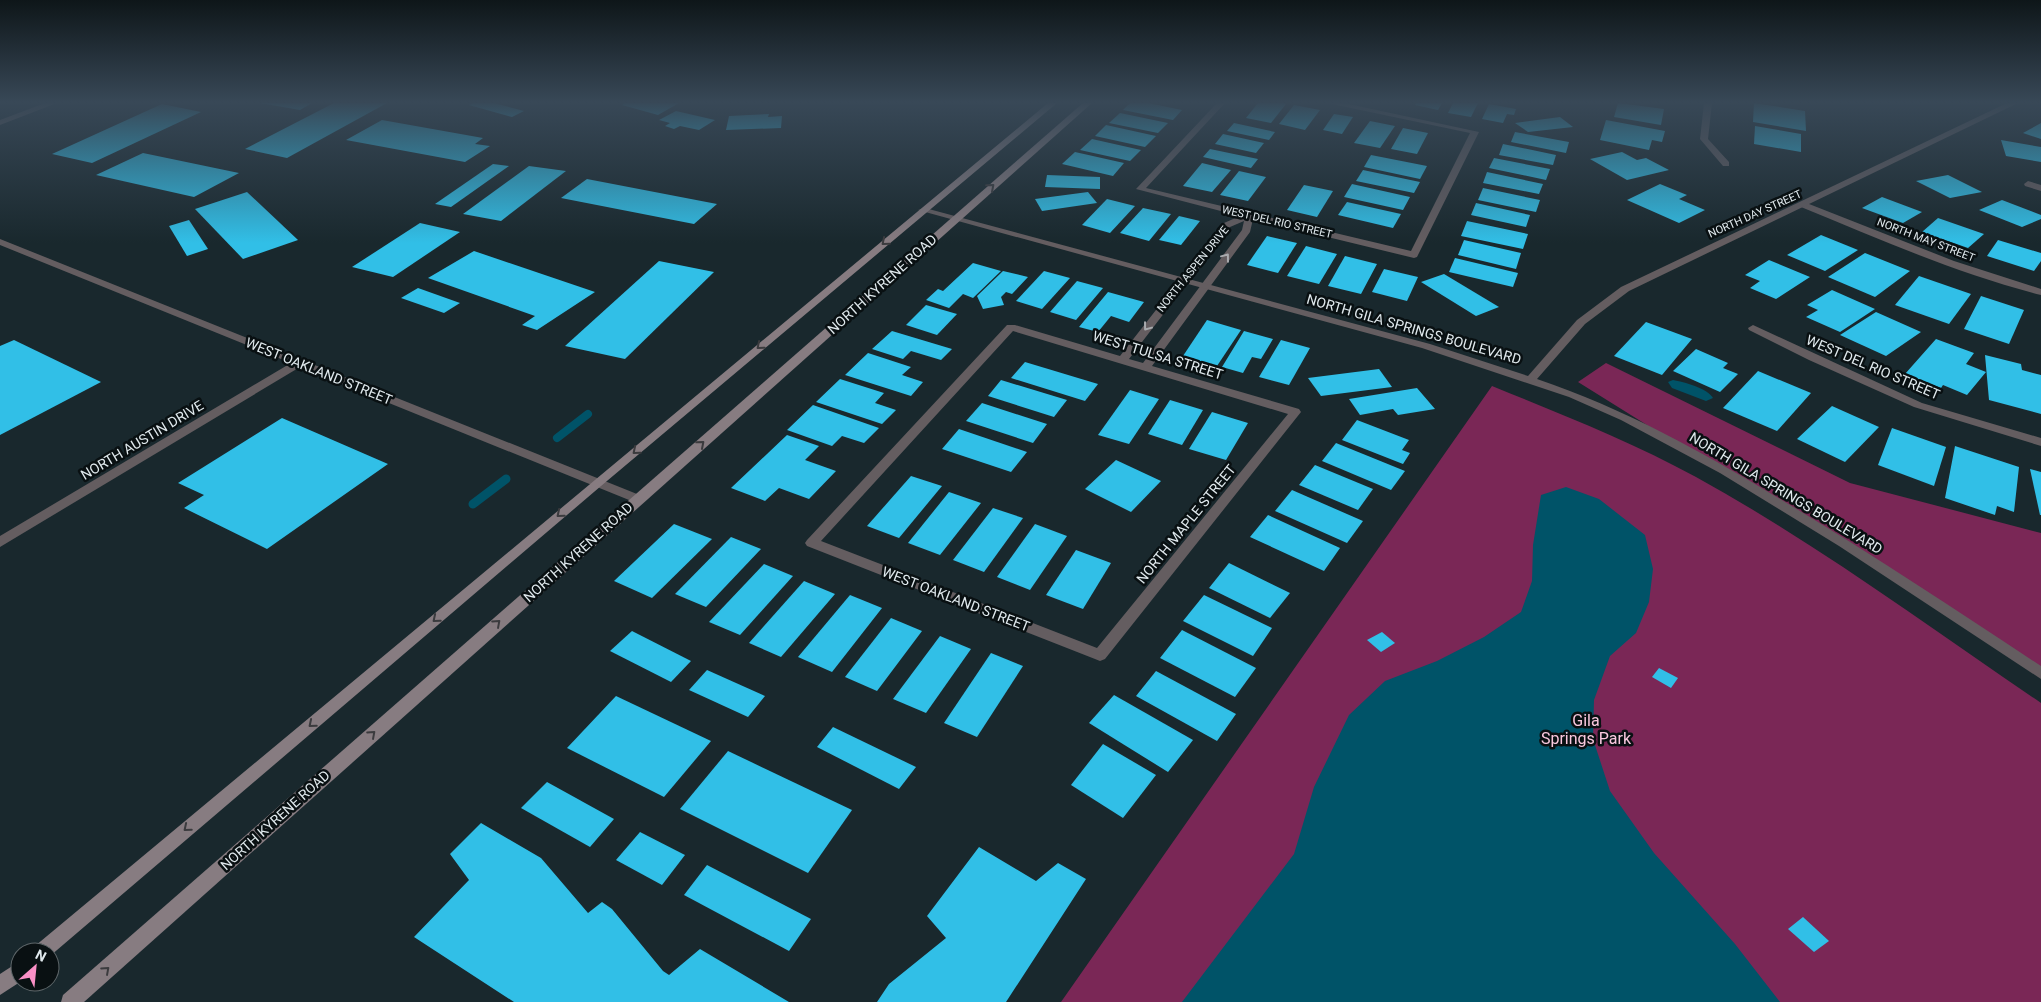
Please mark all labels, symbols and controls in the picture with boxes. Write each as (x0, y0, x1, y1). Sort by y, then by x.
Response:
one-way arrow (986, 184, 995, 193)
street label: NORTH DAY STREET (1706, 187, 1804, 240)
street label: WEST DEL RIO STREET (1221, 203, 1334, 241)
street label: NORTH MAY STREET (1875, 215, 1977, 265)
street label: NORTH ASPEN DRIVE (1154, 223, 1232, 315)
street label: NORTH KYRENE ROAD (824, 231, 940, 337)
one-way arrow (881, 236, 890, 245)
one-way arrow (1221, 254, 1229, 263)
street label: NORTH GILA SPRINGS BOULEVARD (1305, 291, 1523, 367)
one-way arrow (1144, 321, 1152, 330)
street label: WEST TULSA STREET (1091, 328, 1226, 383)
street label: WEST DEL RIO STREET (1804, 332, 1943, 403)
street label: WEST OAKLAND STREET (243, 334, 395, 408)
one-way arrow (757, 341, 766, 349)
street label: NORTH AUSTIN DRIVE (78, 397, 206, 483)
street label: NORTH GILA SPRINGS BOULEVARD (1687, 429, 1885, 557)
one-way arrow (695, 441, 704, 450)
one-way arrow (632, 445, 641, 454)
street label: NORTH MAPLE STREET (1133, 461, 1239, 587)
street label: NORTH KYRENE ROAD (520, 499, 636, 605)
one-way arrow (557, 509, 566, 517)
street label: WEST OAKLAND STREET (880, 563, 1033, 635)
one-way arrow (433, 613, 442, 622)
one-way arrow (492, 620, 501, 629)
park label: Gila Springs Park (1541, 711, 1632, 748)
one-way arrow (308, 718, 317, 727)
one-way arrow (366, 731, 375, 740)
street label: NORTH KYRENE ROAD (217, 767, 333, 873)
one-way arrow (184, 823, 193, 832)
north arrow (10, 942, 60, 992)
text: N (33, 946, 49, 965)
one-way arrow (101, 966, 110, 975)

